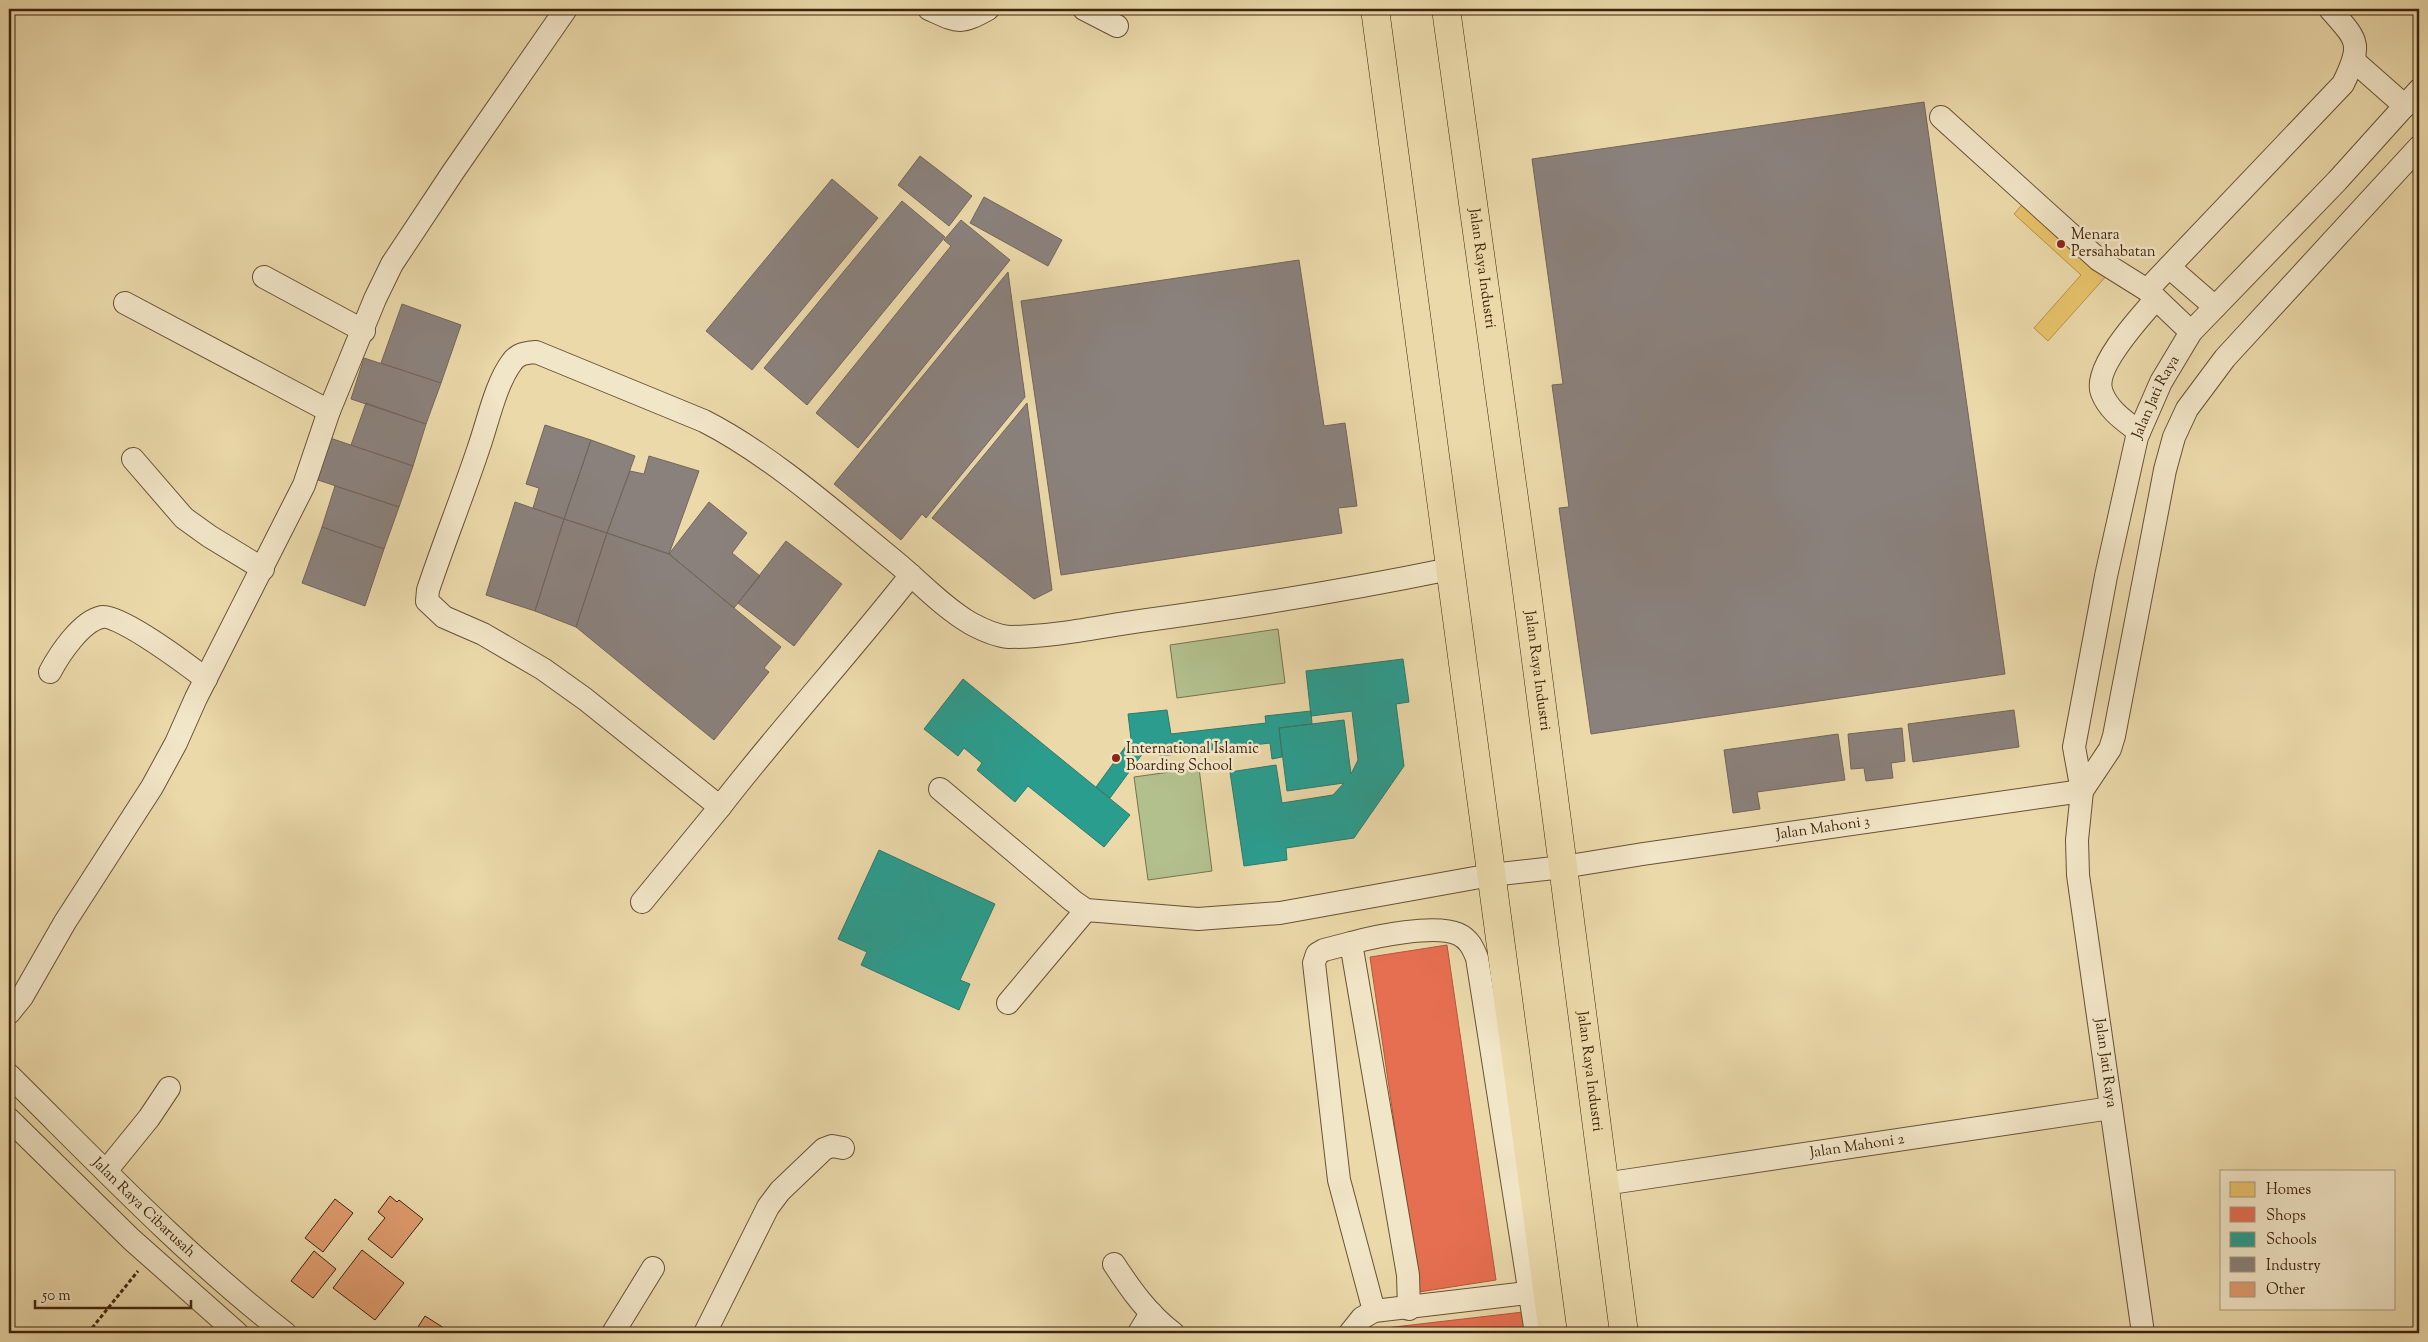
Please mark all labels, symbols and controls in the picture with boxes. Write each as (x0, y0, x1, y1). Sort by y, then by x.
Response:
street label: Jalan Raya Industri (1463, 206, 1501, 330)
place label: Menara Persahabatan (2071, 225, 2156, 263)
marker: Menara Persahabatan (2055, 238, 2067, 250)
street label: Jalan Jati Raya (2127, 352, 2185, 443)
street label: Jalan Raya Industri (1519, 608, 1556, 732)
place label: International Islamic Boarding School (1126, 739, 1259, 777)
marker: International Islamic Boarding School (1110, 752, 1122, 764)
street label: Jalan Mahoni 3 (1774, 811, 1871, 845)
street label: Jalan Raya Industri (1571, 1009, 1608, 1133)
street label: Jalan Jati Raya (2088, 1016, 2122, 1109)
street label: Jalan Mahoni 2 (1807, 1129, 1906, 1164)
street label: Jalan Raya Cibarusah (86, 1152, 200, 1263)
legend (2220, 1170, 2396, 1310)
text: Homes (2266, 1180, 2311, 1201)
text: Shops (2266, 1206, 2306, 1227)
text: Schools (2266, 1230, 2317, 1251)
text: Industry (2266, 1256, 2321, 1277)
scale bar (35, 1277, 191, 1309)
text: Other (2266, 1280, 2306, 1301)
text: 50 m (41, 1286, 71, 1307)

